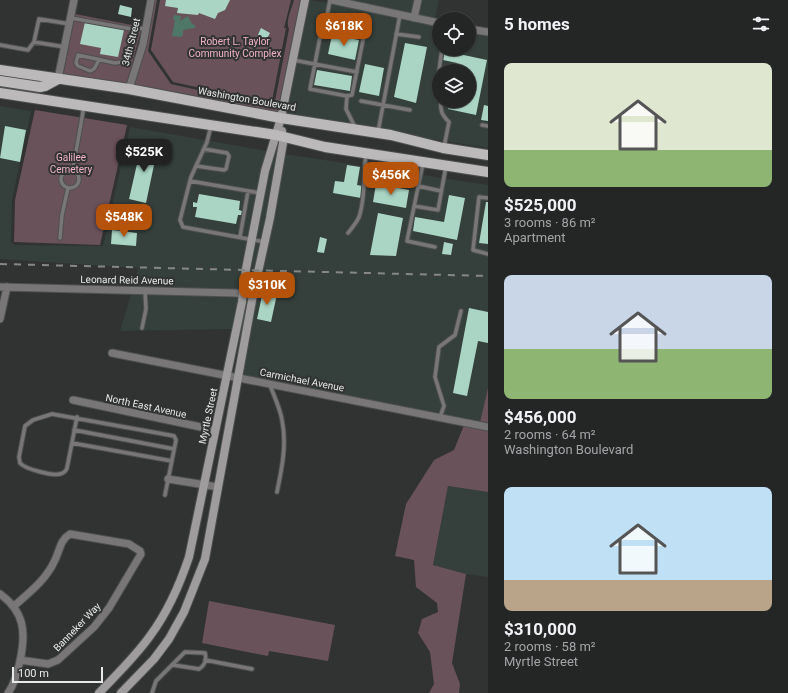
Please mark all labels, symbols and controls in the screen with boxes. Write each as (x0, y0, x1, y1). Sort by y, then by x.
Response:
map controls (432, 12, 476, 108)
button: locate (432, 12, 476, 56)
pin: $618K (316, 13, 372, 47)
icon: filters (750, 13, 772, 35)
text: 5 homes (504, 14, 570, 34)
street label: 34th Street (120, 17, 142, 67)
text: $618K (325, 18, 363, 33)
park label: Robert L. Taylor Community Complex (189, 36, 282, 59)
button: layers (432, 64, 476, 108)
street label: Washington Boulevard (197, 85, 297, 113)
icon: home (602, 89, 674, 161)
pin: $525K (116, 139, 172, 173)
text: $525K (125, 144, 163, 159)
park label: Galilee Cemetery (50, 152, 93, 175)
pin: $456K (363, 162, 419, 196)
text: $456K (372, 167, 410, 182)
text: $525,000 (504, 195, 576, 215)
pin: $548K (96, 204, 152, 238)
text: $548K (105, 209, 143, 224)
text: 3 rooms · 86 m² (504, 215, 596, 230)
text: Apartment (504, 230, 566, 245)
pin: $310K (239, 272, 295, 306)
street label: Leonard Reid Avenue (80, 274, 174, 286)
text: $310K (248, 277, 286, 292)
icon: home (602, 301, 674, 373)
street label: Carmichael Avenue (259, 366, 345, 394)
street label: Myrtle Street (197, 387, 219, 445)
street label: North East Avenue (105, 392, 187, 420)
text: $456,000 (504, 407, 576, 427)
text: 2 rooms · 64 m² (504, 427, 596, 442)
text: Washington Boulevard (504, 442, 633, 457)
icon: home (602, 513, 674, 585)
street label: Banneker Way (51, 600, 103, 653)
text: $310,000 (504, 619, 576, 639)
text: 2 rooms · 58 m² (504, 639, 596, 654)
text: Myrtle Street (504, 654, 578, 669)
scale bar (12, 665, 103, 684)
text: 100 m (18, 667, 49, 680)

